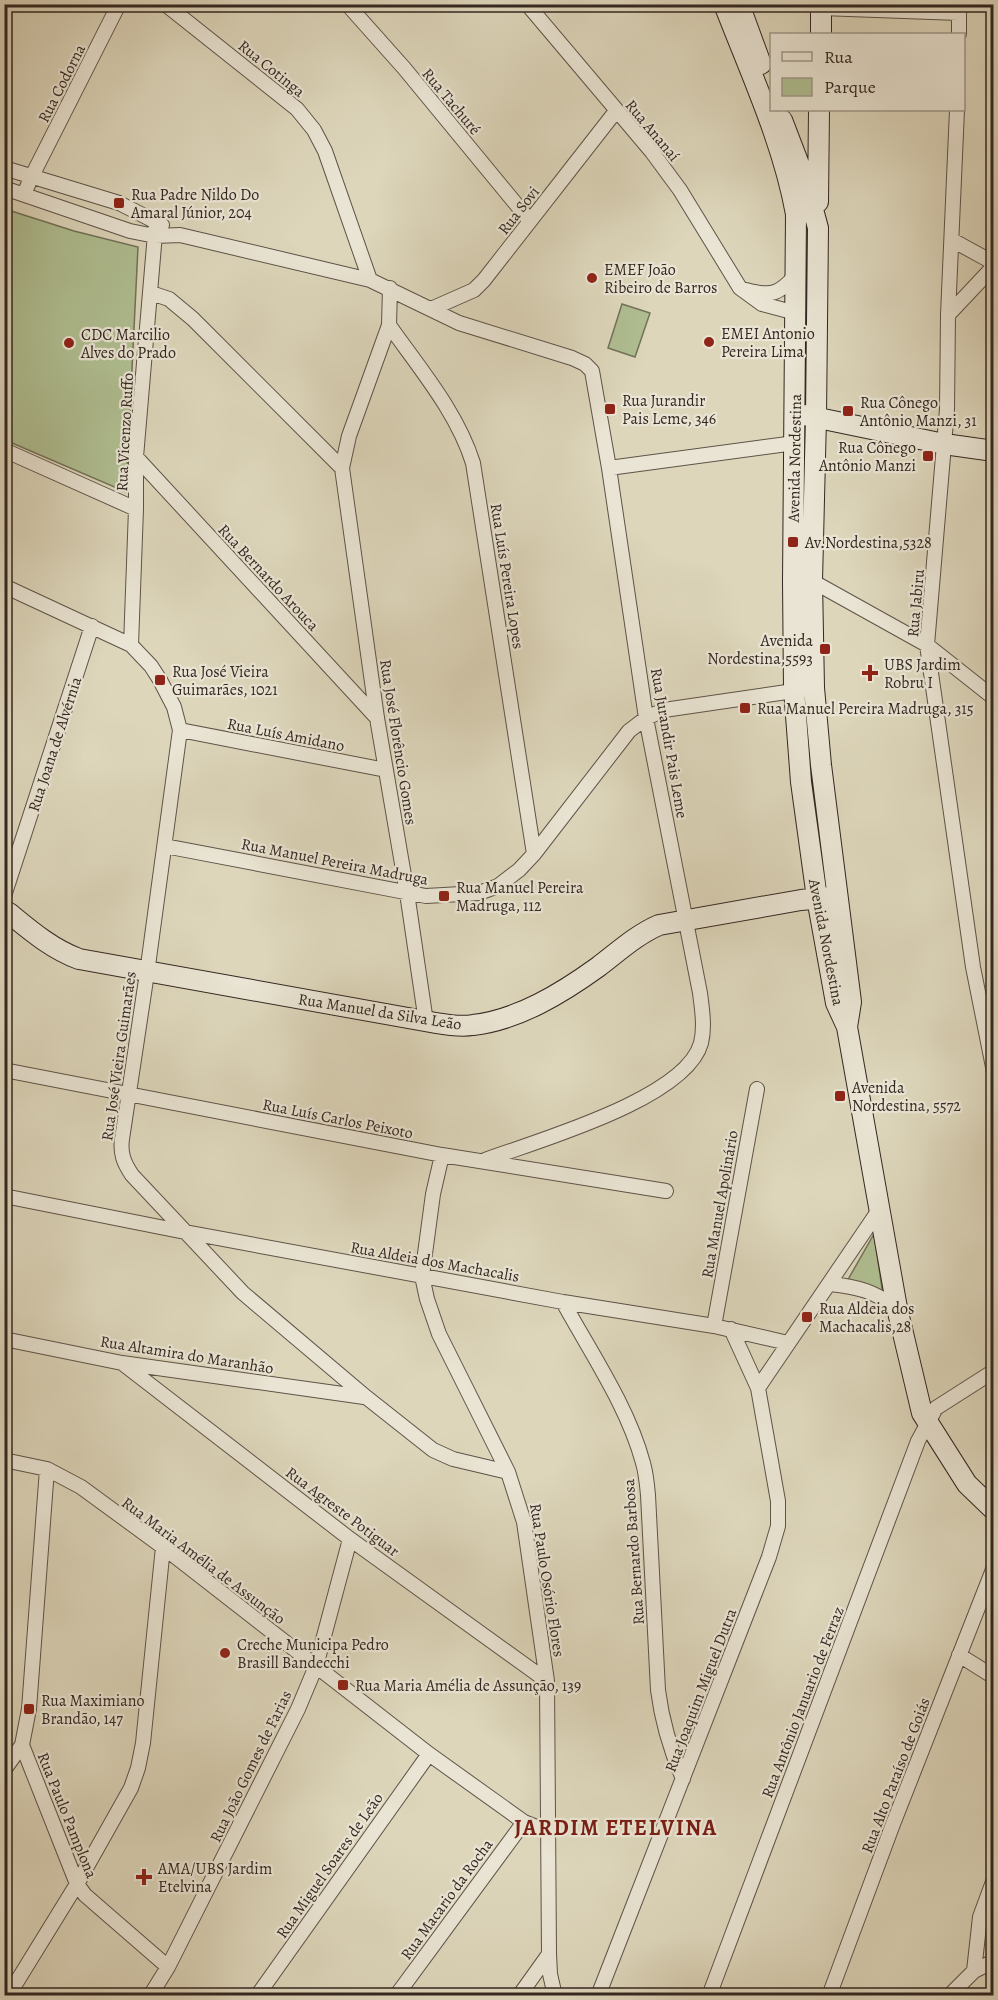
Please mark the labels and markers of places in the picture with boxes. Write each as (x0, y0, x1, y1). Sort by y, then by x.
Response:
place label: Rua Padre Nildo Do Amaral Júnior, 204 (130, 184, 259, 224)
marker: Rua Padre Nildo Do Amaral Júnior, 204 (112, 196, 126, 210)
place label: EMEF João Ribeiro de Barros (604, 259, 717, 299)
marker: EMEF João Ribeiro de Barros (585, 271, 599, 285)
place label: EMEI Antonio Pereira Lima (721, 323, 815, 363)
place label: CDC Marcilio Alves do Prado (80, 324, 176, 364)
marker: EMEI Antonio Pereira Lima (702, 335, 716, 349)
marker: CDC Marcilio Alves do Prado (62, 336, 76, 350)
place label: Rua Jurandir Pais Leme, 346 (622, 390, 716, 430)
place label: Rua Cônego Antônio Manzi, 31 (859, 392, 977, 432)
marker: Rua Jurandir Pais Leme, 346 (603, 402, 617, 416)
marker: Rua Cônego Antônio Manzi, 31 (841, 404, 855, 418)
place label: Rua Cônego Antônio Manzi (818, 437, 916, 477)
marker: Rua Cônego Antônio Manzi (921, 449, 935, 463)
place label: Av.Nordestina,5328 (804, 532, 932, 554)
marker: Av.Nordestina,5328 (786, 535, 800, 549)
place label: Avenida Nordestina,5593 (707, 630, 814, 670)
marker: Avenida Nordestina,5593 (818, 642, 832, 656)
place label: UBS Jardim Robru I (884, 654, 961, 694)
place label: Rua José Vieira Guimarães, 1021 (172, 661, 278, 701)
marker: UBS Jardim Robru I (861, 664, 879, 682)
marker: Rua José Vieira Guimarães, 1021 (153, 673, 167, 687)
place label: Rua Manuel Pereira Madruga, 315 (757, 698, 974, 720)
marker: Rua Manuel Pereira Madruga, 315 (738, 701, 752, 715)
place label: Rua Manuel Pereira Madruga, 112 (456, 877, 584, 917)
marker: Rua Manuel Pereira Madruga, 112 (437, 889, 451, 903)
place label: Avenida Nordestina, 5572 (851, 1077, 961, 1117)
marker: Avenida Nordestina, 5572 (833, 1089, 847, 1103)
place label: Rua Aldeia dos Machacalis,28 (819, 1298, 914, 1338)
marker: Rua Aldeia dos Machacalis,28 (800, 1310, 814, 1324)
place label: Creche Municipa Pedro Brasill Bandecchi (237, 1634, 389, 1674)
marker: Creche Municipa Pedro Brasill Bandecchi (218, 1646, 232, 1660)
place label: Rua Maria Amélia de Assunção, 139 (355, 1675, 581, 1697)
marker: Rua Maria Amélia de Assunção, 139 (336, 1678, 350, 1692)
place label: Rua Maximiano Brandão, 147 (41, 1690, 145, 1730)
marker: Rua Maximiano Brandão, 147 (22, 1702, 36, 1716)
place label: AMA/UBS Jardim Etelvina (157, 1858, 272, 1898)
marker: AMA/UBS Jardim Etelvina (135, 1868, 153, 1886)

